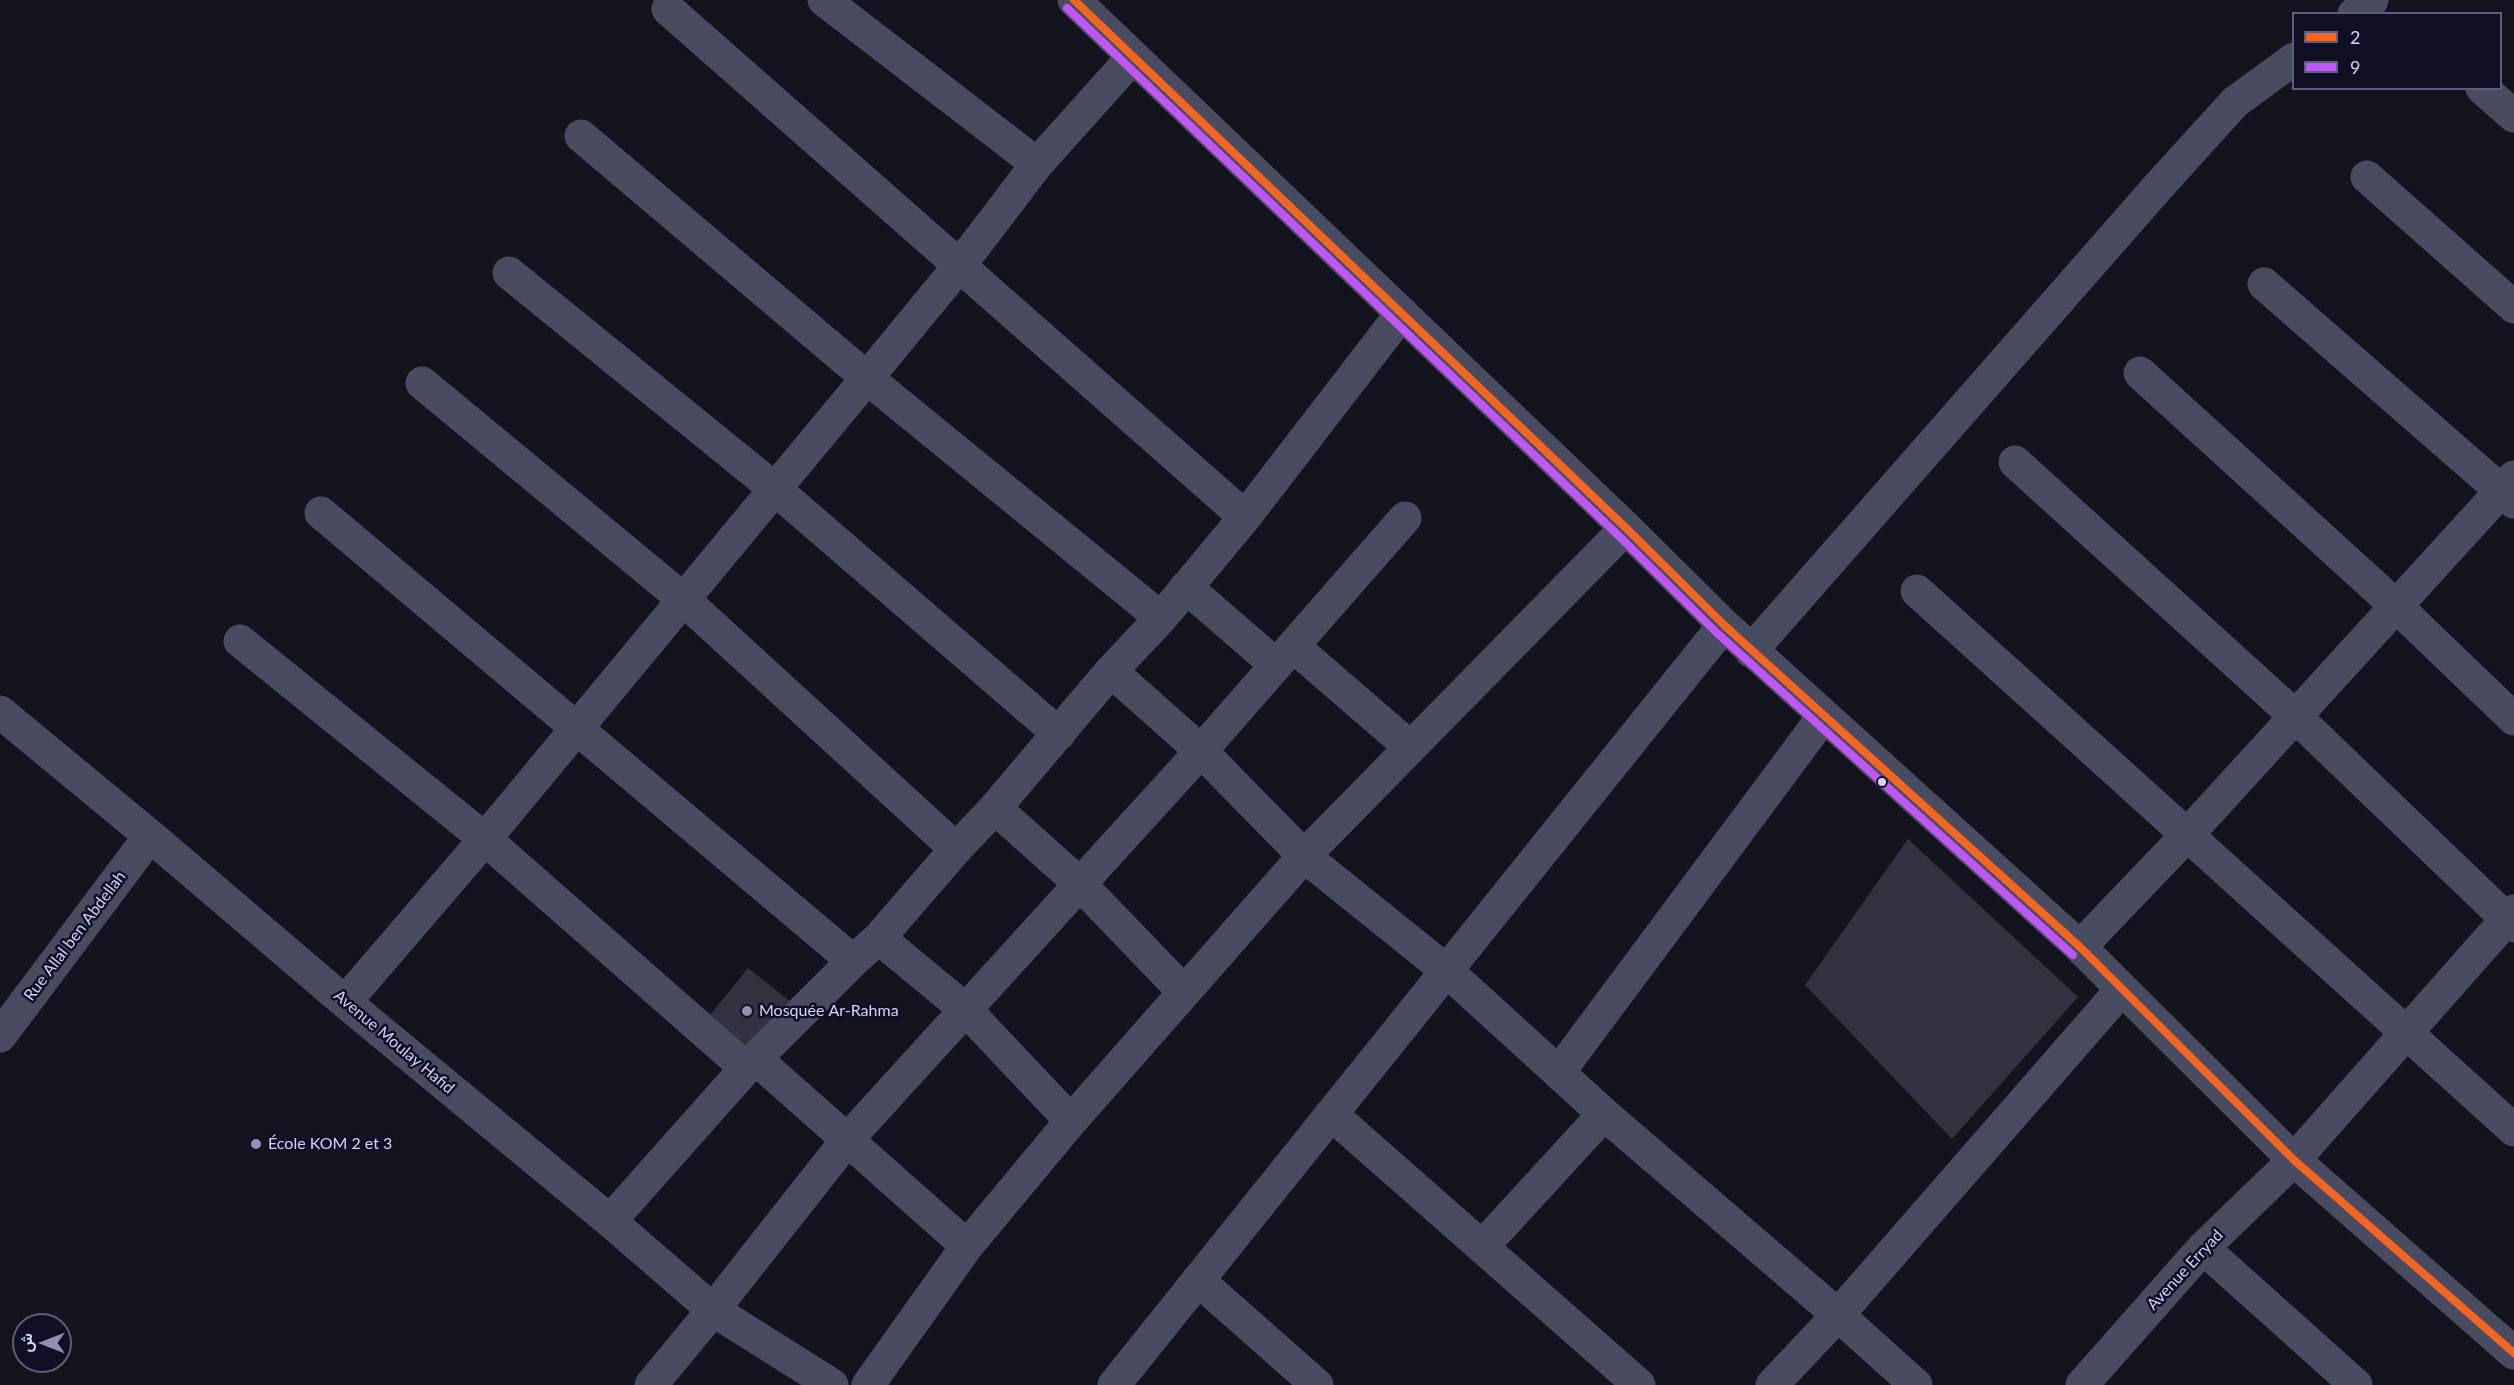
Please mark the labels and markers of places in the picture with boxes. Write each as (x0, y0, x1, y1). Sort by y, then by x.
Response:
unlabelled marker (1876, 776, 1888, 788)
place label: Mosquée Ar-Rahma (759, 1001, 899, 1021)
marker: Mosquée Ar-Rahma (740, 1004, 754, 1018)
place label: École KOM 2 et 3 (268, 1134, 392, 1154)
marker: École KOM 2 et 3 (249, 1137, 263, 1151)

